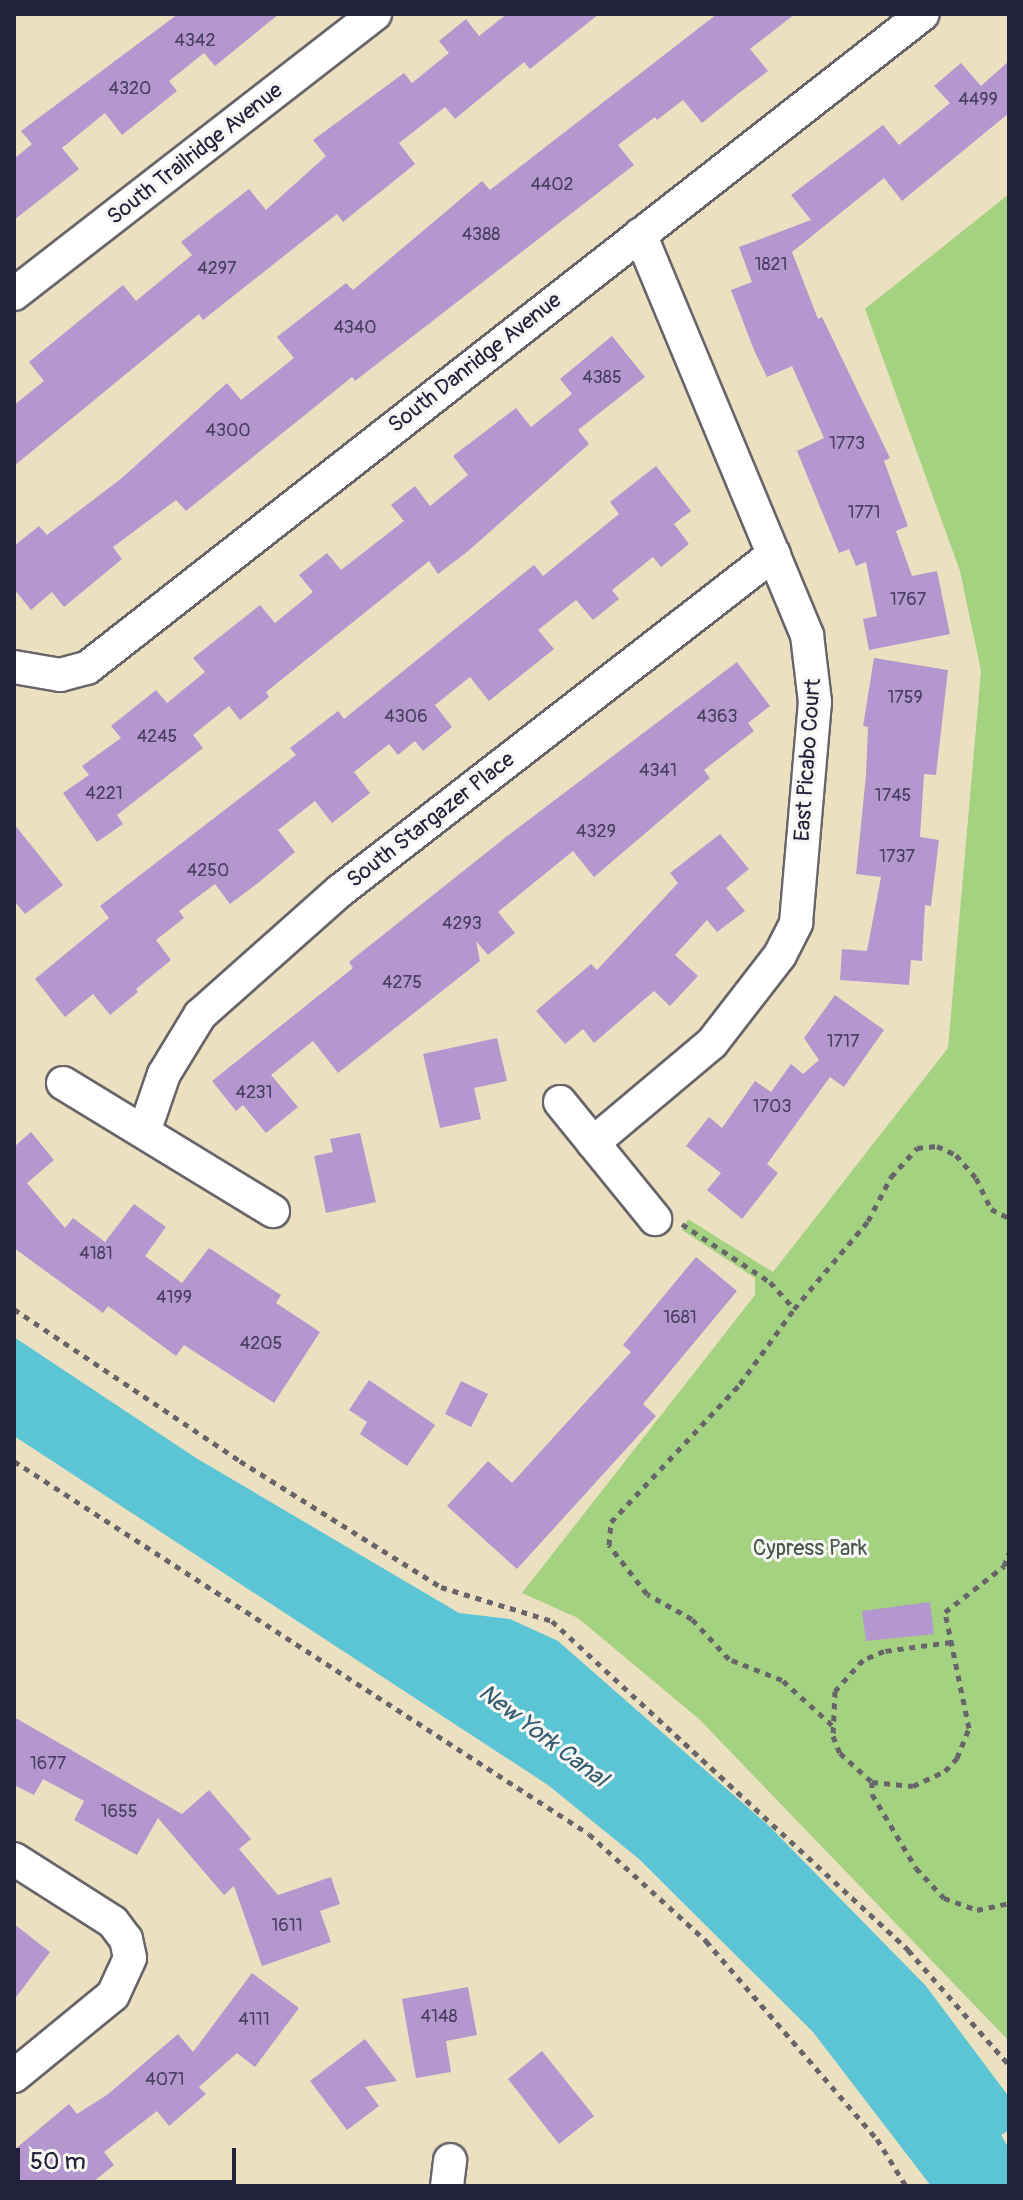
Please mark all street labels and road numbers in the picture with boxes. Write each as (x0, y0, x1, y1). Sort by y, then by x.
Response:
street label: South Trailridge Avenue (102, 77, 288, 231)
street label: South Danridge Avenue (383, 287, 567, 439)
street label: East Picabo Court (789, 678, 827, 842)
street label: South Stargazer Place (342, 746, 520, 894)

